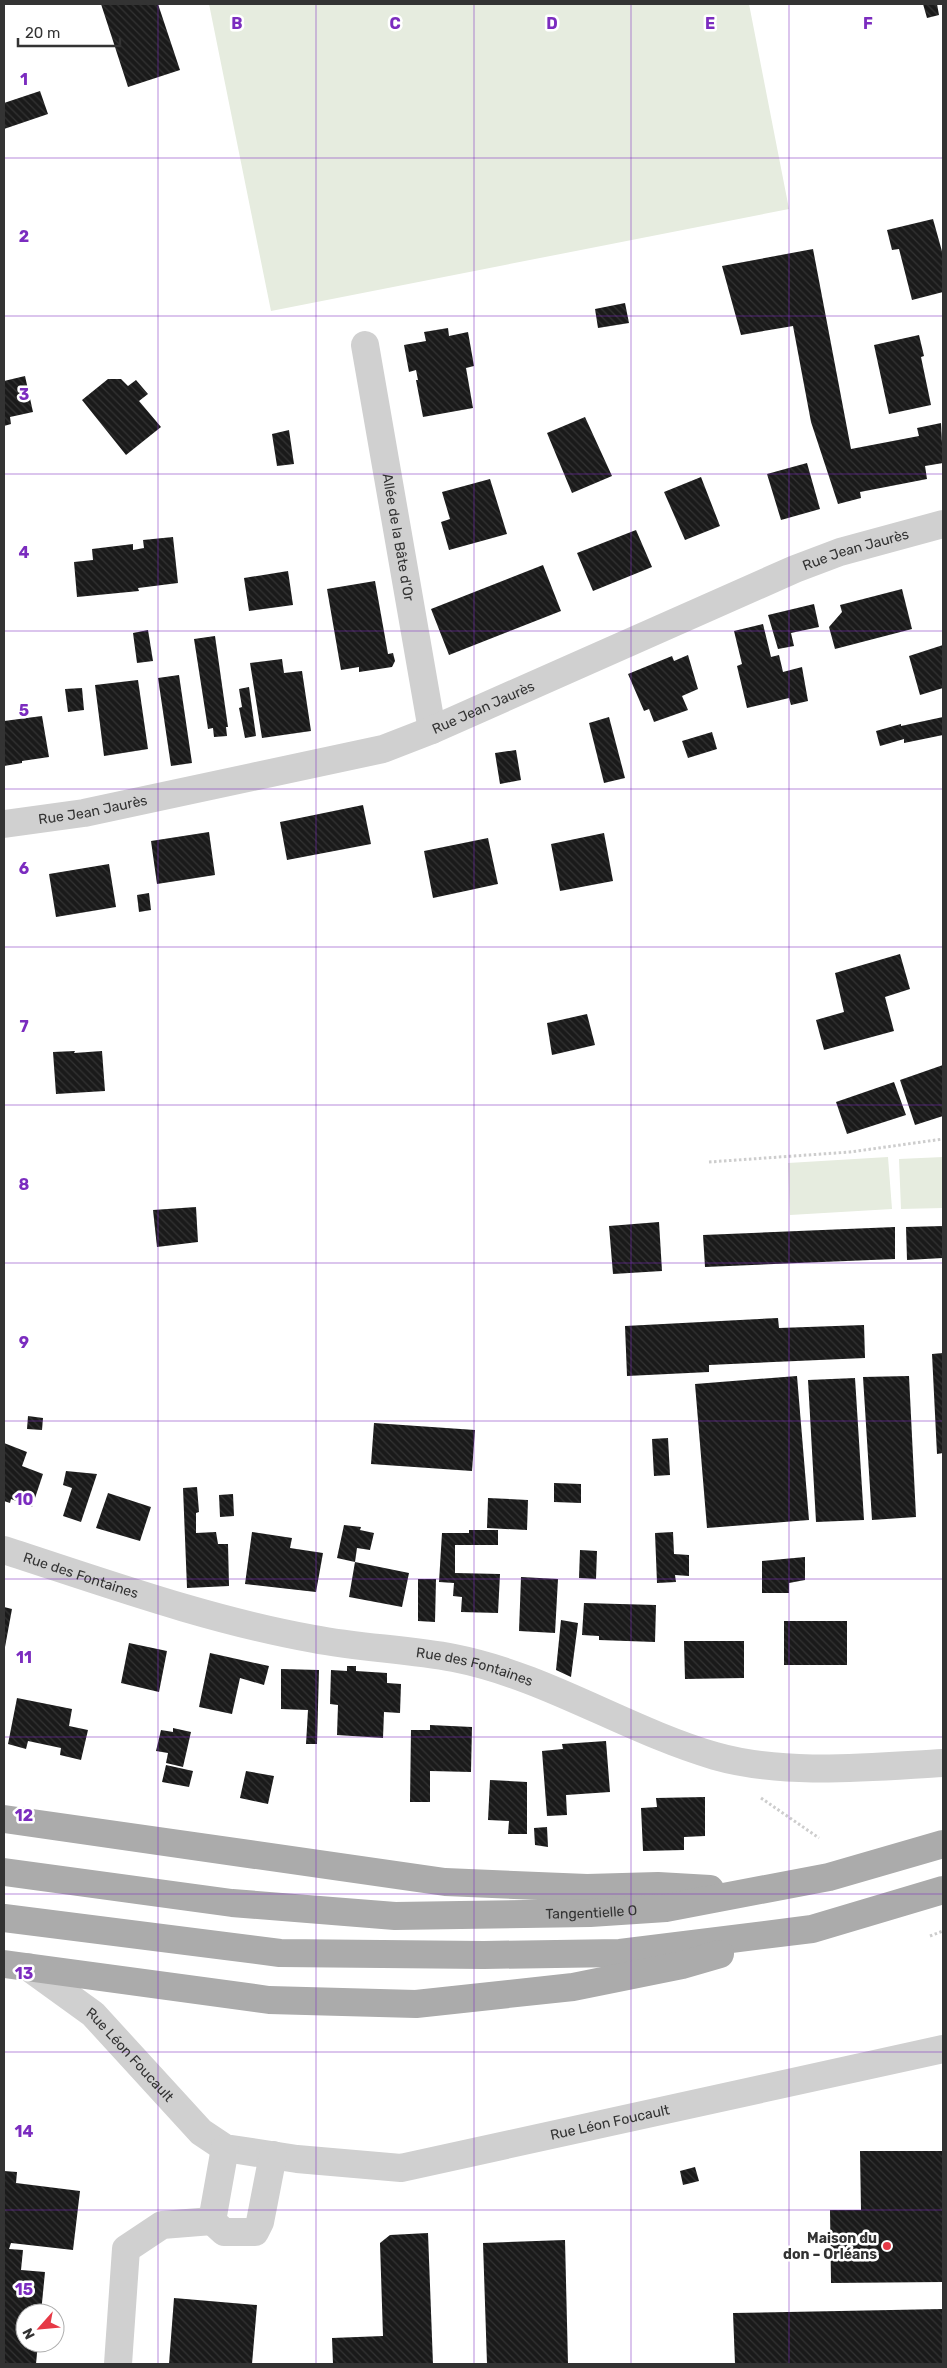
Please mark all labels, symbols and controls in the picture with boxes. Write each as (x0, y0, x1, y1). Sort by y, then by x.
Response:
text: B (231, 14, 243, 33)
text: C (389, 14, 401, 33)
text: D (546, 14, 558, 33)
text: E (705, 14, 715, 33)
text: F (863, 14, 873, 33)
scale bar (18, 15, 120, 47)
text: 20 m (25, 24, 60, 42)
text: 1 (20, 70, 28, 89)
text: 2 (19, 227, 29, 246)
text: 3 (19, 385, 29, 404)
street label: Allée de la Bâte d'Or (378, 472, 418, 603)
street label: Rue Jean Jaurès (800, 526, 911, 574)
text: 4 (19, 543, 30, 562)
street label: Rue Jean Jaurès (429, 678, 537, 738)
text: 5 (19, 701, 29, 720)
street label: Rue Jean Jaurès (37, 792, 149, 828)
text: 6 (19, 859, 29, 878)
text: 7 (19, 1017, 29, 1036)
text: 8 (19, 1175, 30, 1194)
text: 9 (19, 1333, 29, 1352)
text: 10 (15, 1490, 34, 1509)
street label: Rue des Fontaines (21, 1549, 141, 1602)
street label: Rue des Fontaines (415, 1644, 535, 1690)
text: 11 (16, 1648, 32, 1667)
text: 12 (15, 1806, 33, 1825)
street label: Tangentielle O (545, 1902, 638, 1923)
text: 13 (15, 1964, 33, 1983)
street label: Rue Léon Foucault (83, 2004, 177, 2106)
street label: Rue Léon Foucault (549, 2101, 672, 2144)
text: 14 (15, 2122, 34, 2141)
place label: Maison du don – Orléans (783, 2230, 877, 2263)
marker: Maison du don – Orléans (881, 2240, 893, 2252)
text: 15 (15, 2280, 33, 2299)
north arrow (15, 2303, 65, 2353)
text: N (19, 2325, 39, 2342)

